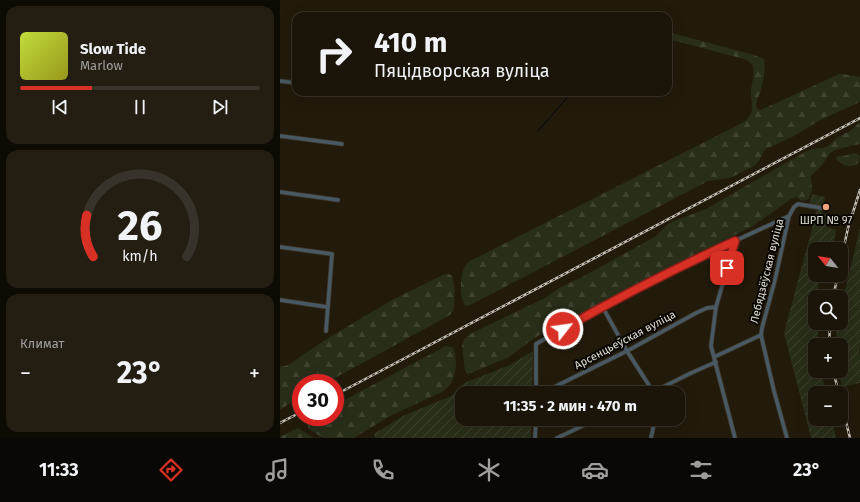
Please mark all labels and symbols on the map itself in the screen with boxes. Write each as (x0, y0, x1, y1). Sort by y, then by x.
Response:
marker: ШРП № 97 (821, 202, 831, 212)
place label: ШРП № 97 (800, 214, 852, 227)
street label: Лебядзёўская вуліца (748, 217, 786, 325)
north arrow (808, 242, 848, 282)
pin (710, 251, 744, 285)
position arrow (542, 308, 584, 350)
street label: Арсенцьеўская вуліца (572, 308, 678, 372)
speed limit sign: 30 (292, 374, 344, 426)

